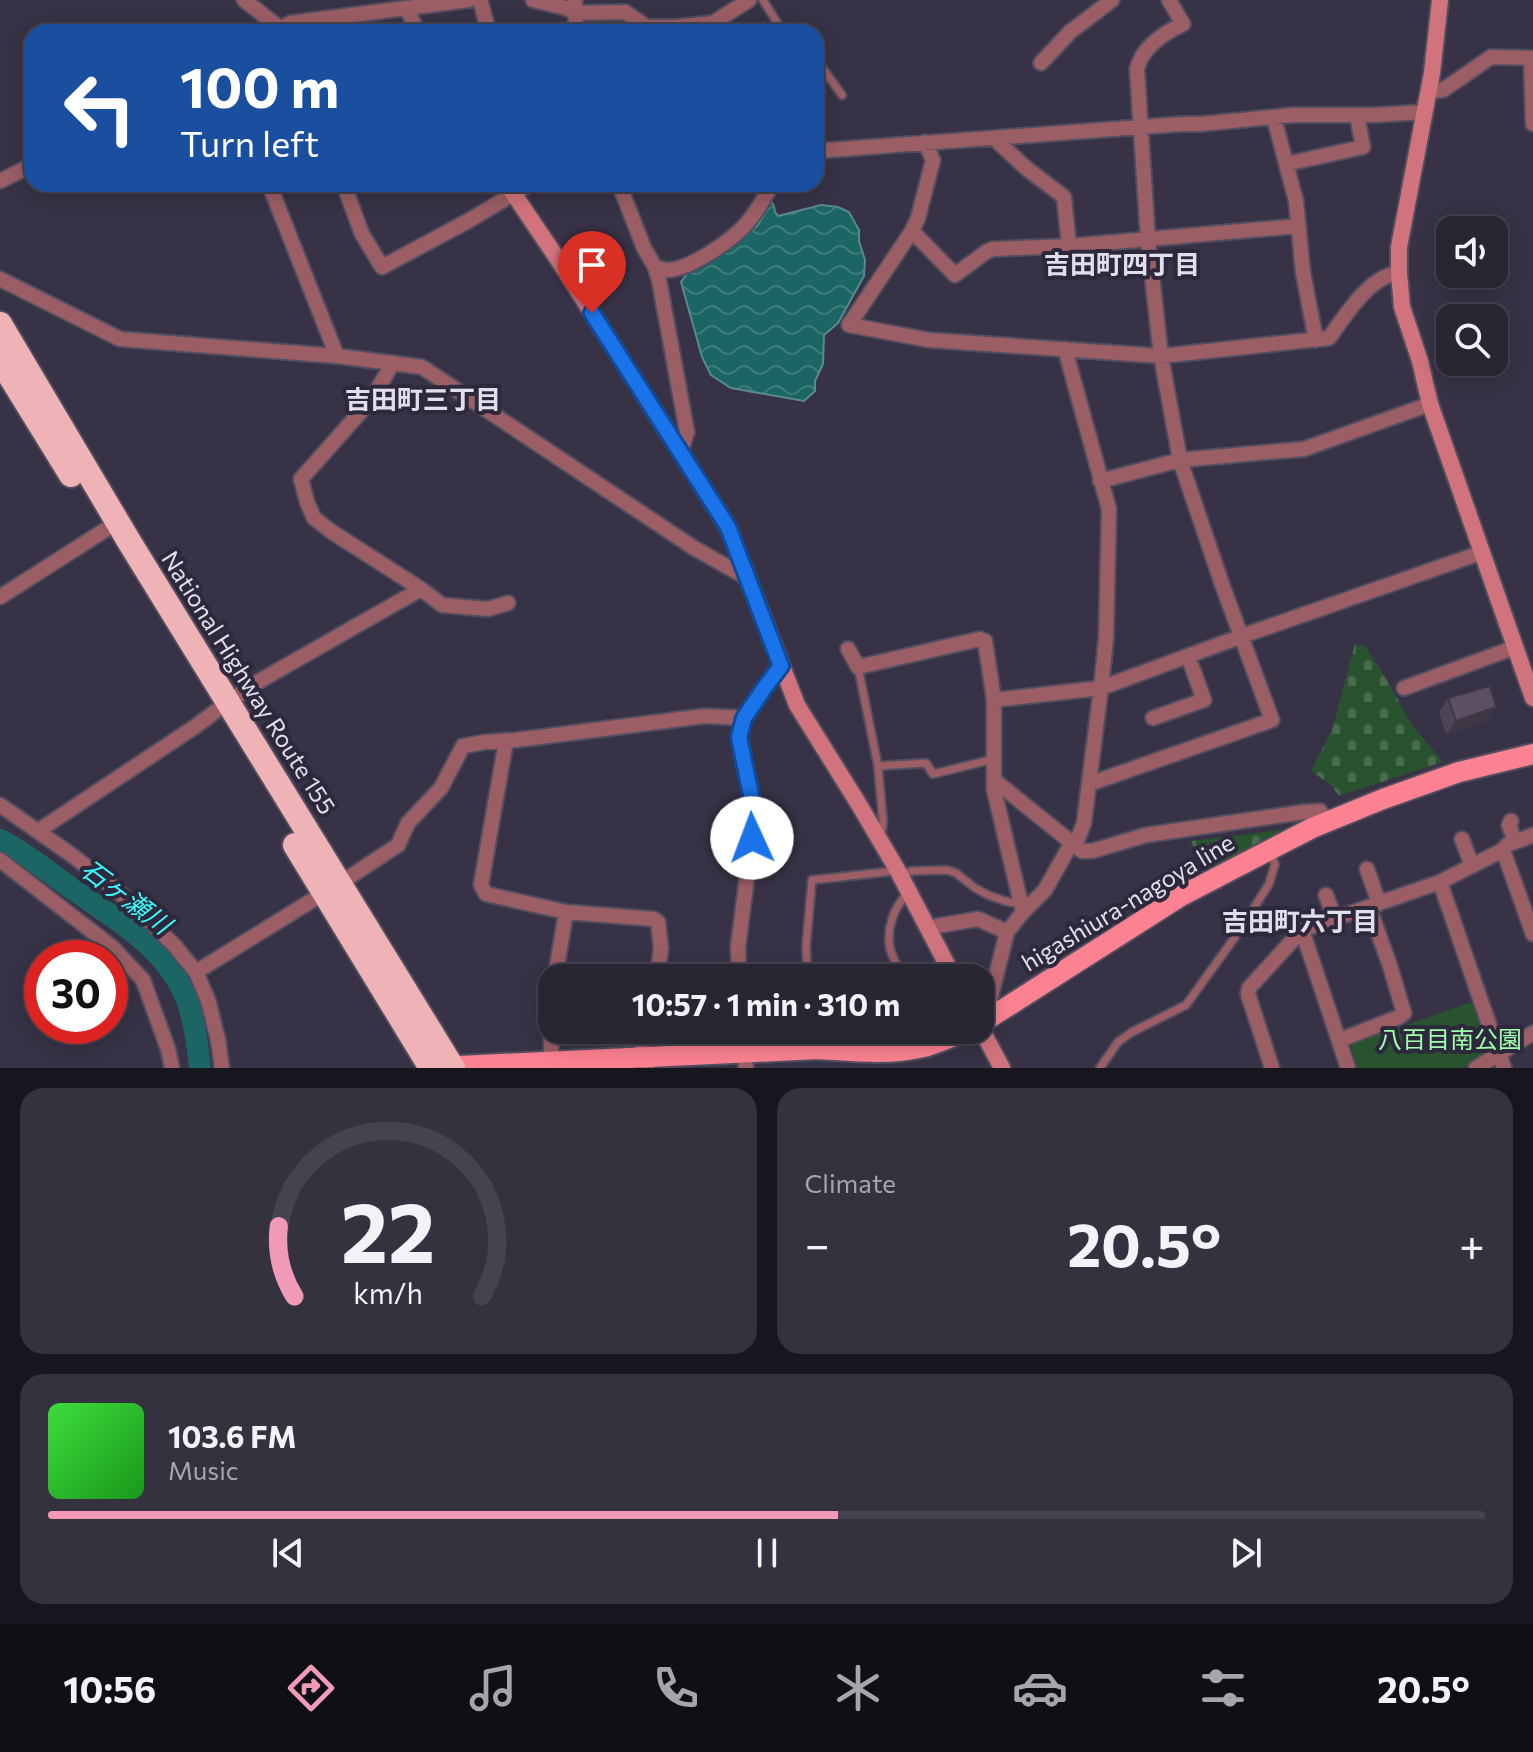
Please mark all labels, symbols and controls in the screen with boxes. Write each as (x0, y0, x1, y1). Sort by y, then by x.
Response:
text: 100 m (180, 51, 339, 120)
icon: left (48, 56, 152, 160)
text: Turn left (180, 120, 319, 164)
map controls (1436, 216, 1508, 376)
button: sound (1436, 216, 1508, 288)
pin (558, 231, 626, 313)
icon: arrive (570, 243, 614, 287)
district label: 吉田町四丁目 (1044, 248, 1200, 279)
button: search (1436, 304, 1508, 376)
district label: 吉田町三丁目 (345, 383, 501, 414)
street label: National Highway Route 155 (156, 545, 342, 819)
position arrow (710, 796, 794, 880)
street label: higashiura-nagoya line (1016, 827, 1239, 977)
water label: 石ヶ瀬川 (76, 852, 180, 941)
district label: 吉田町六丁目 (1222, 905, 1378, 936)
speed limit sign: 30 (24, 940, 128, 1044)
text: 10:57 · 1 min · 310 m (632, 985, 900, 1022)
park label: 八百目南公園 (1378, 1024, 1522, 1053)
text: Climate (805, 1167, 896, 1198)
text: 22 (341, 1178, 436, 1280)
text: 20.5° (1067, 1206, 1221, 1279)
text: − (805, 1216, 830, 1270)
text: + (1459, 1216, 1485, 1270)
text: km/h (353, 1275, 423, 1310)
text: 103.6 FM (168, 1417, 296, 1454)
text: Music (168, 1454, 239, 1485)
icon: previous (266, 1531, 310, 1575)
icon: pause (745, 1531, 789, 1575)
icon: next (1224, 1531, 1268, 1575)
icon: directions (283, 1660, 339, 1716)
icon: music (465, 1660, 521, 1716)
icon: phone (648, 1660, 704, 1716)
icon: climate (830, 1660, 886, 1716)
icon: car (1012, 1660, 1068, 1716)
icon: filters (1195, 1660, 1251, 1716)
text: 10:56 (63, 1666, 156, 1710)
text: 20.5° (1377, 1666, 1470, 1710)

